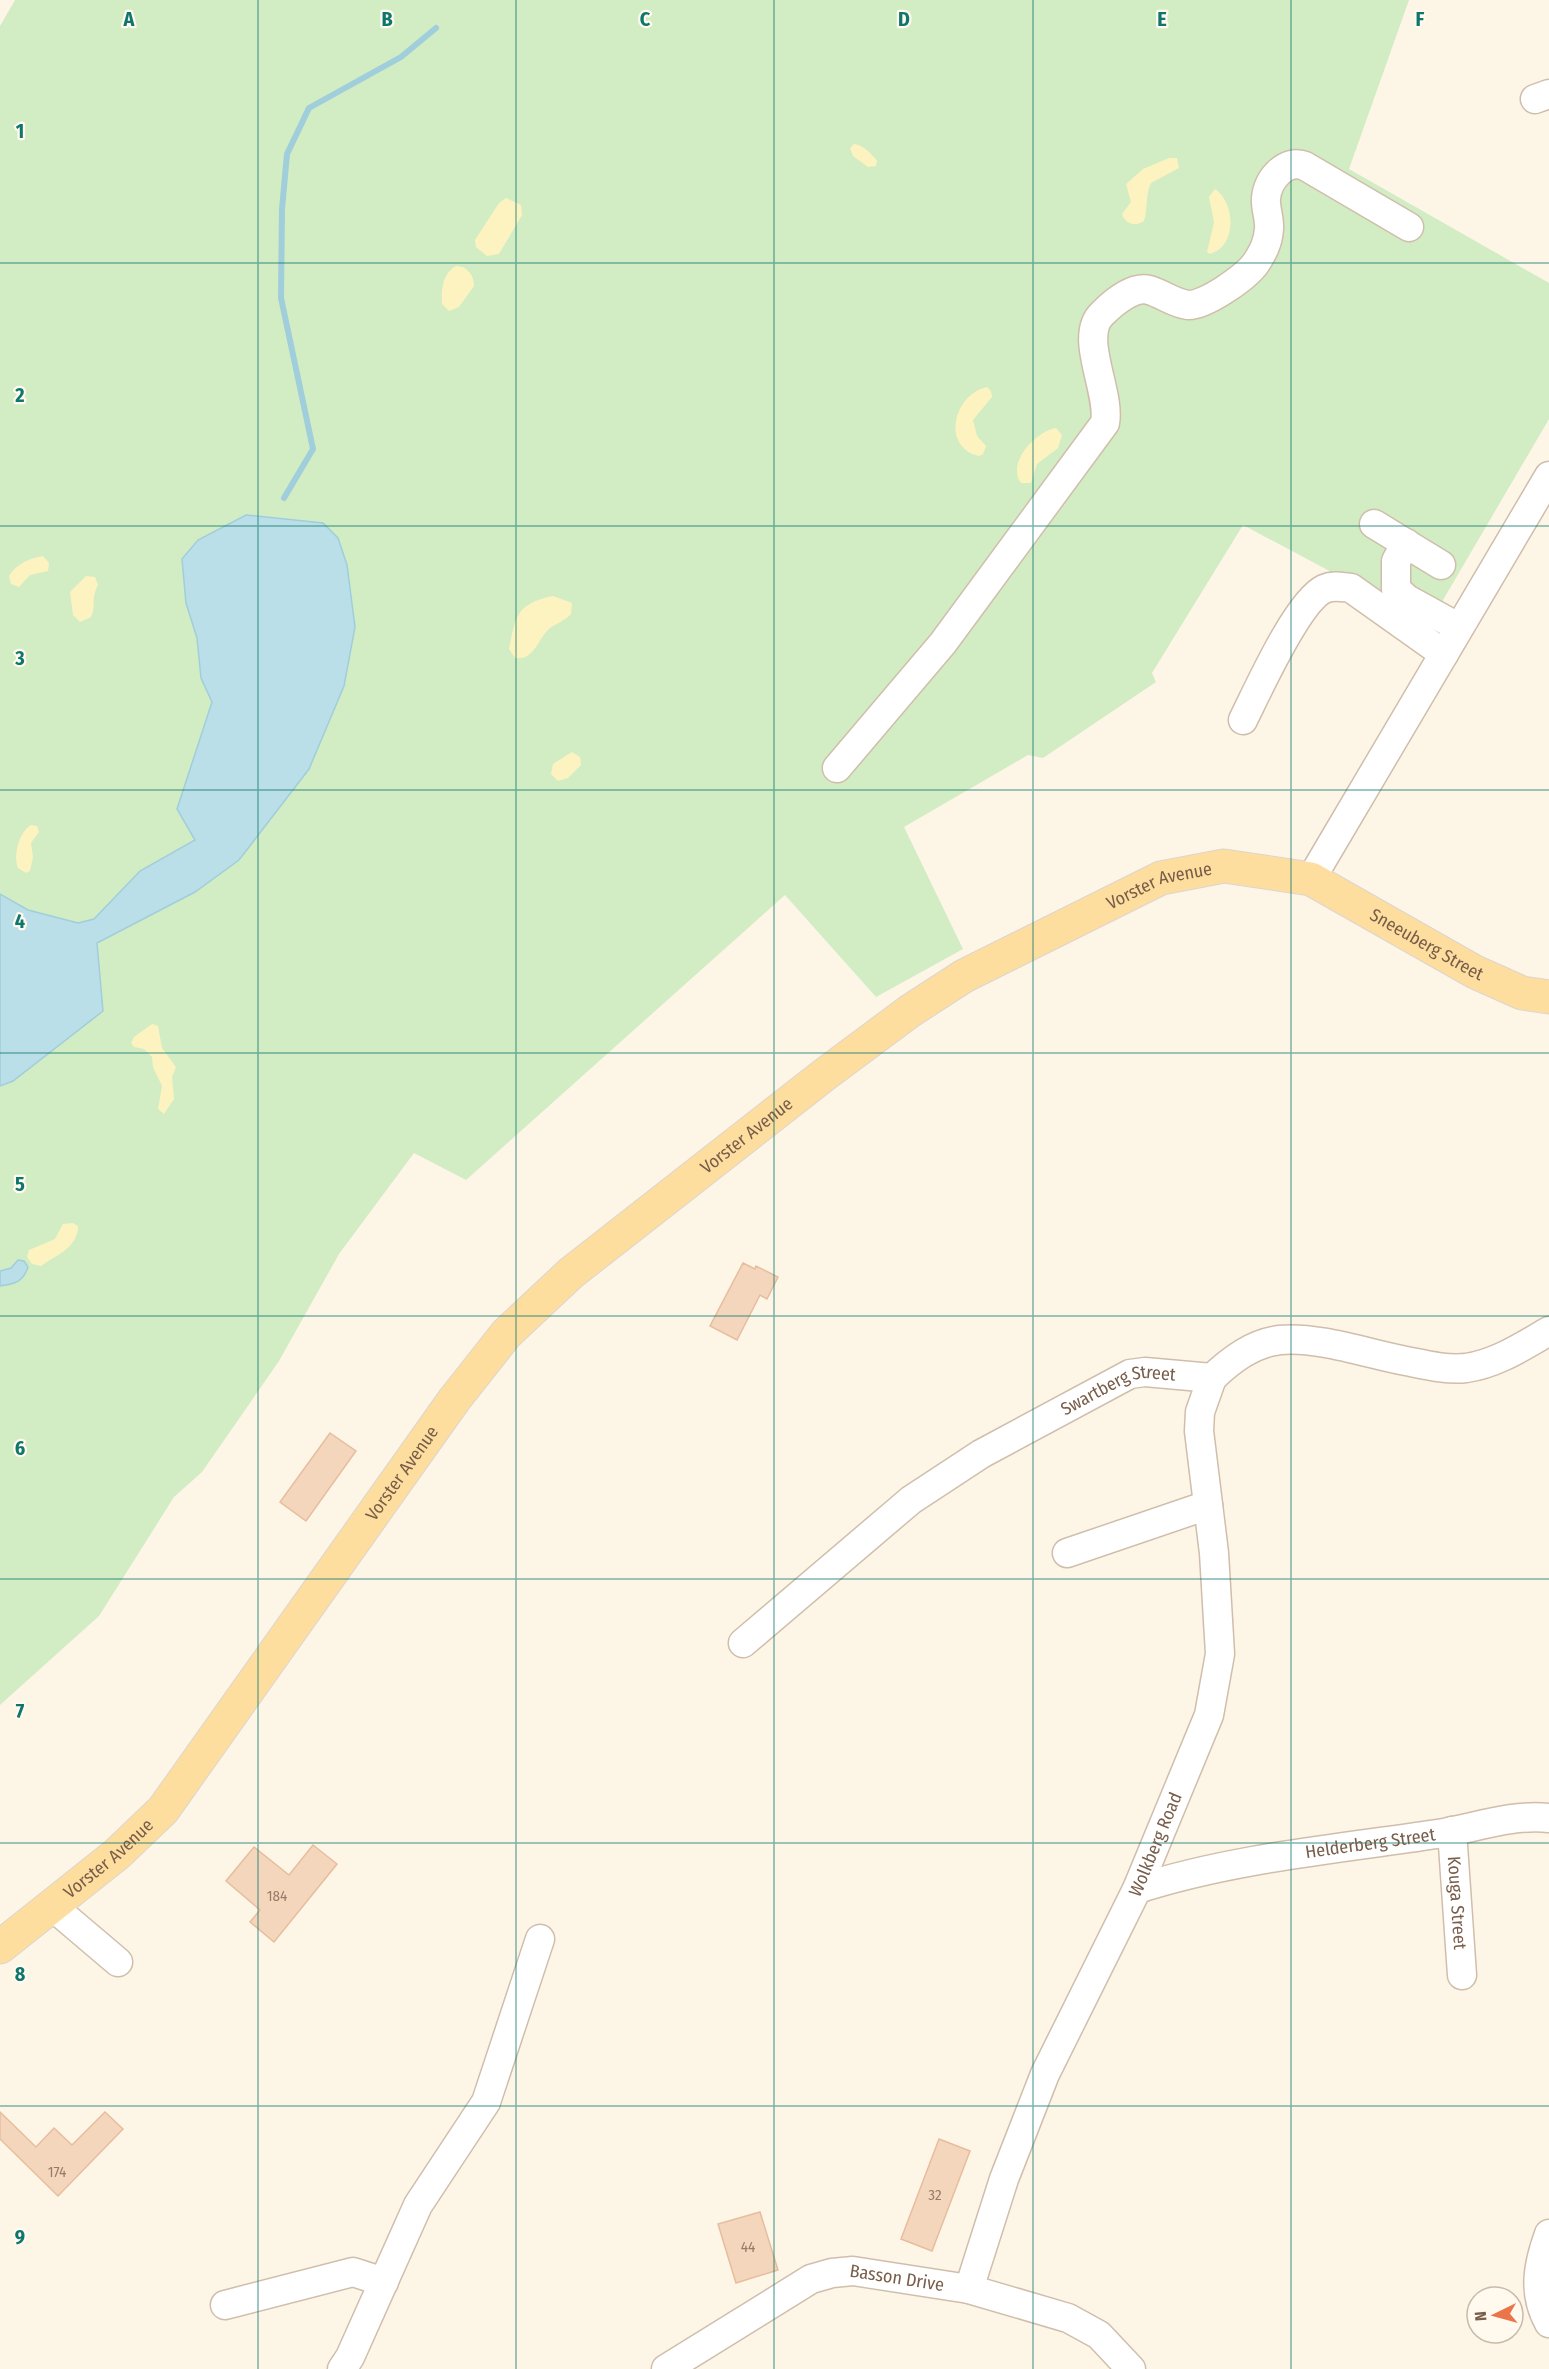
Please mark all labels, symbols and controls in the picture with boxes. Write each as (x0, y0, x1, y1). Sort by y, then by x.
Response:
text: A (123, 7, 136, 31)
text: B (381, 7, 393, 31)
text: C (640, 7, 651, 31)
text: D (898, 7, 910, 31)
text: E (1157, 7, 1167, 31)
text: F (1416, 7, 1425, 31)
text: 1 (16, 119, 24, 143)
text: 2 (14, 383, 25, 407)
text: 3 (14, 646, 25, 670)
street label: Vorster Avenue (1103, 858, 1214, 914)
street label: Sneeuberg Street (1366, 904, 1487, 985)
text: 4 (15, 909, 25, 933)
street label: Vorster Avenue (696, 1093, 797, 1179)
text: 5 (15, 1172, 25, 1196)
street label: Swartberg Street (1057, 1361, 1177, 1420)
street label: Vorster Avenue (361, 1422, 443, 1525)
text: 6 (15, 1436, 25, 1460)
text: 7 (16, 1699, 25, 1723)
street label: Wolkberg Road (1124, 1789, 1187, 1900)
street label: Vorster Avenue (59, 1814, 158, 1903)
street label: Helderberg Street (1304, 1823, 1437, 1863)
street label: Kouga Street (1443, 1855, 1471, 1950)
house number: 184 (267, 1887, 287, 1905)
text: 8 (15, 1962, 26, 1986)
house number: 174 (48, 2163, 66, 2181)
house number: 32 (928, 2186, 942, 2204)
text: 9 (15, 2225, 25, 2249)
house number: 44 (741, 2238, 755, 2256)
street label: Basson Drive (848, 2260, 946, 2296)
north arrow (1465, 2285, 1525, 2345)
text: N (1471, 2311, 1490, 2322)

